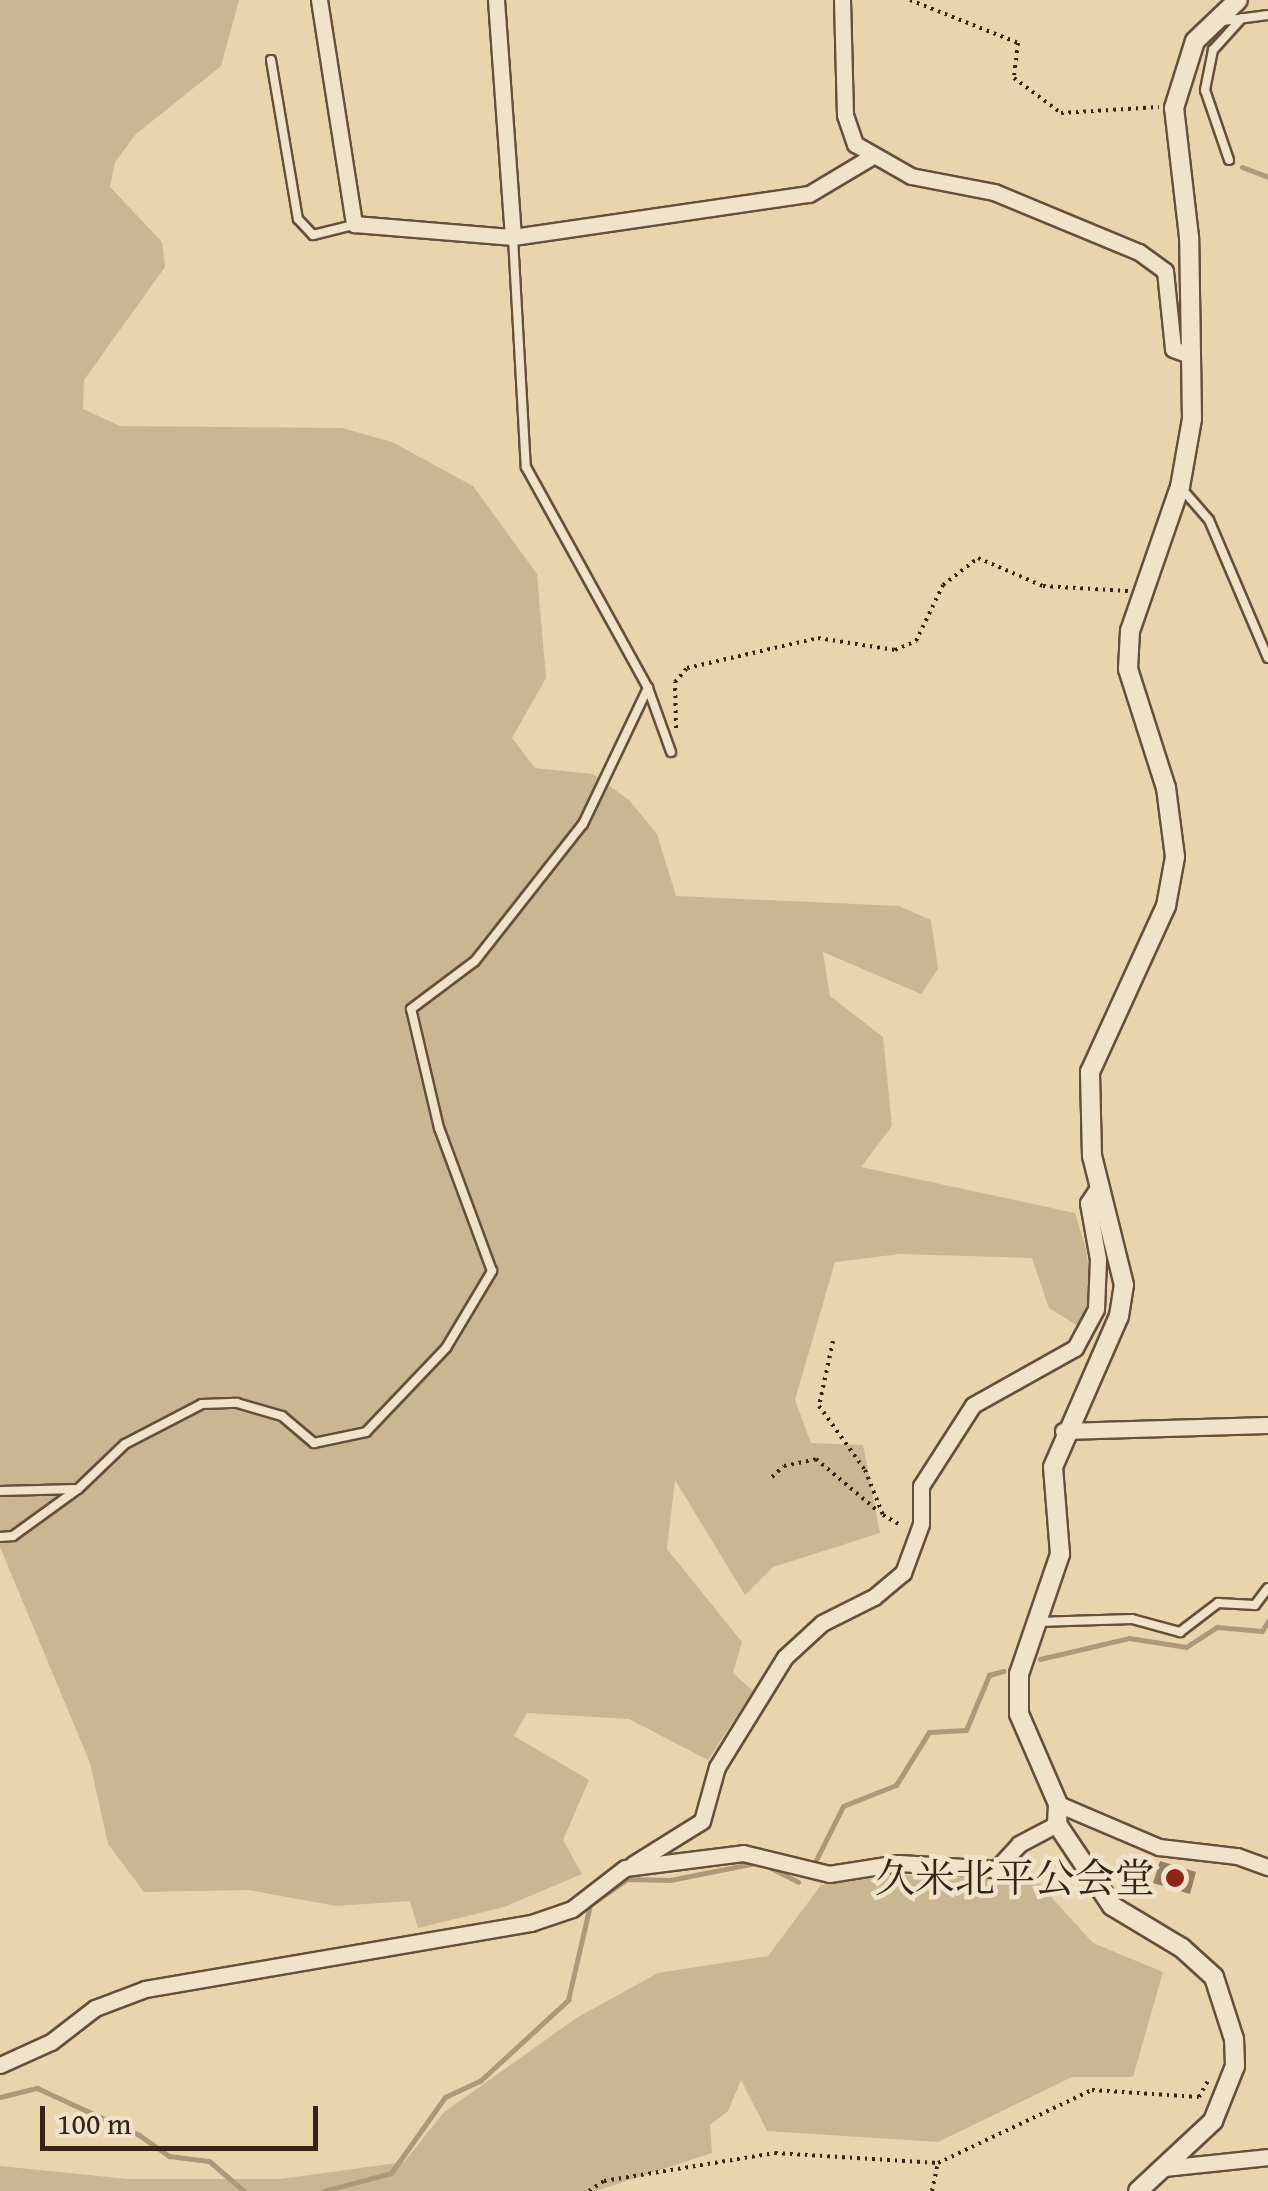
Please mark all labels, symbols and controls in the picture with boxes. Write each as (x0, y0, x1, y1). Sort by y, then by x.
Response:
place label: 久米北平公会堂 (875, 1854, 1155, 1902)
marker: 久米北平公会堂 (1164, 1867, 1186, 1889)
scale bar (45, 2086, 322, 2148)
text: 100 m (57, 2101, 131, 2145)

